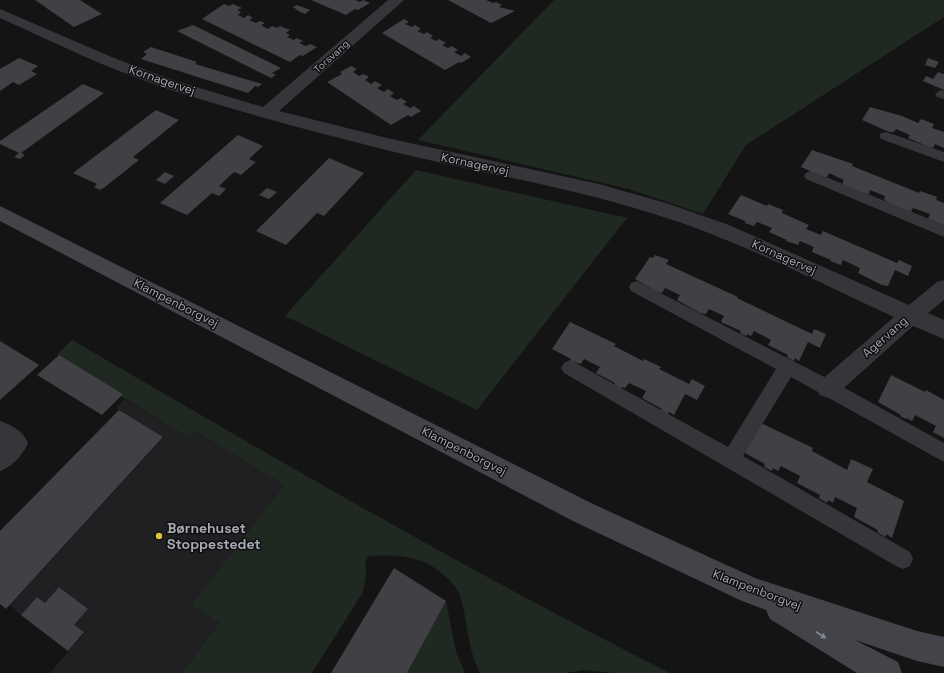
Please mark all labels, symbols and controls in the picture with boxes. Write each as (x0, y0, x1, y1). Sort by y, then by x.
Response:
street label: Torsvang (311, 37, 352, 76)
street label: Kornagervej (127, 61, 197, 99)
street label: Kornagervej (440, 149, 510, 179)
street label: Kornagervej (749, 236, 819, 278)
street label: Klampenborgvej (131, 275, 221, 331)
street label: Agervang (859, 313, 911, 361)
street label: Klampenborgvej (419, 423, 509, 479)
place label: Børnehuset Stoppestedet (167, 519, 261, 553)
marker: Børnehuset Stoppestedet (154, 531, 164, 541)
street label: Klampenborgvej (711, 566, 803, 614)
one-way arrow (815, 631, 827, 638)

